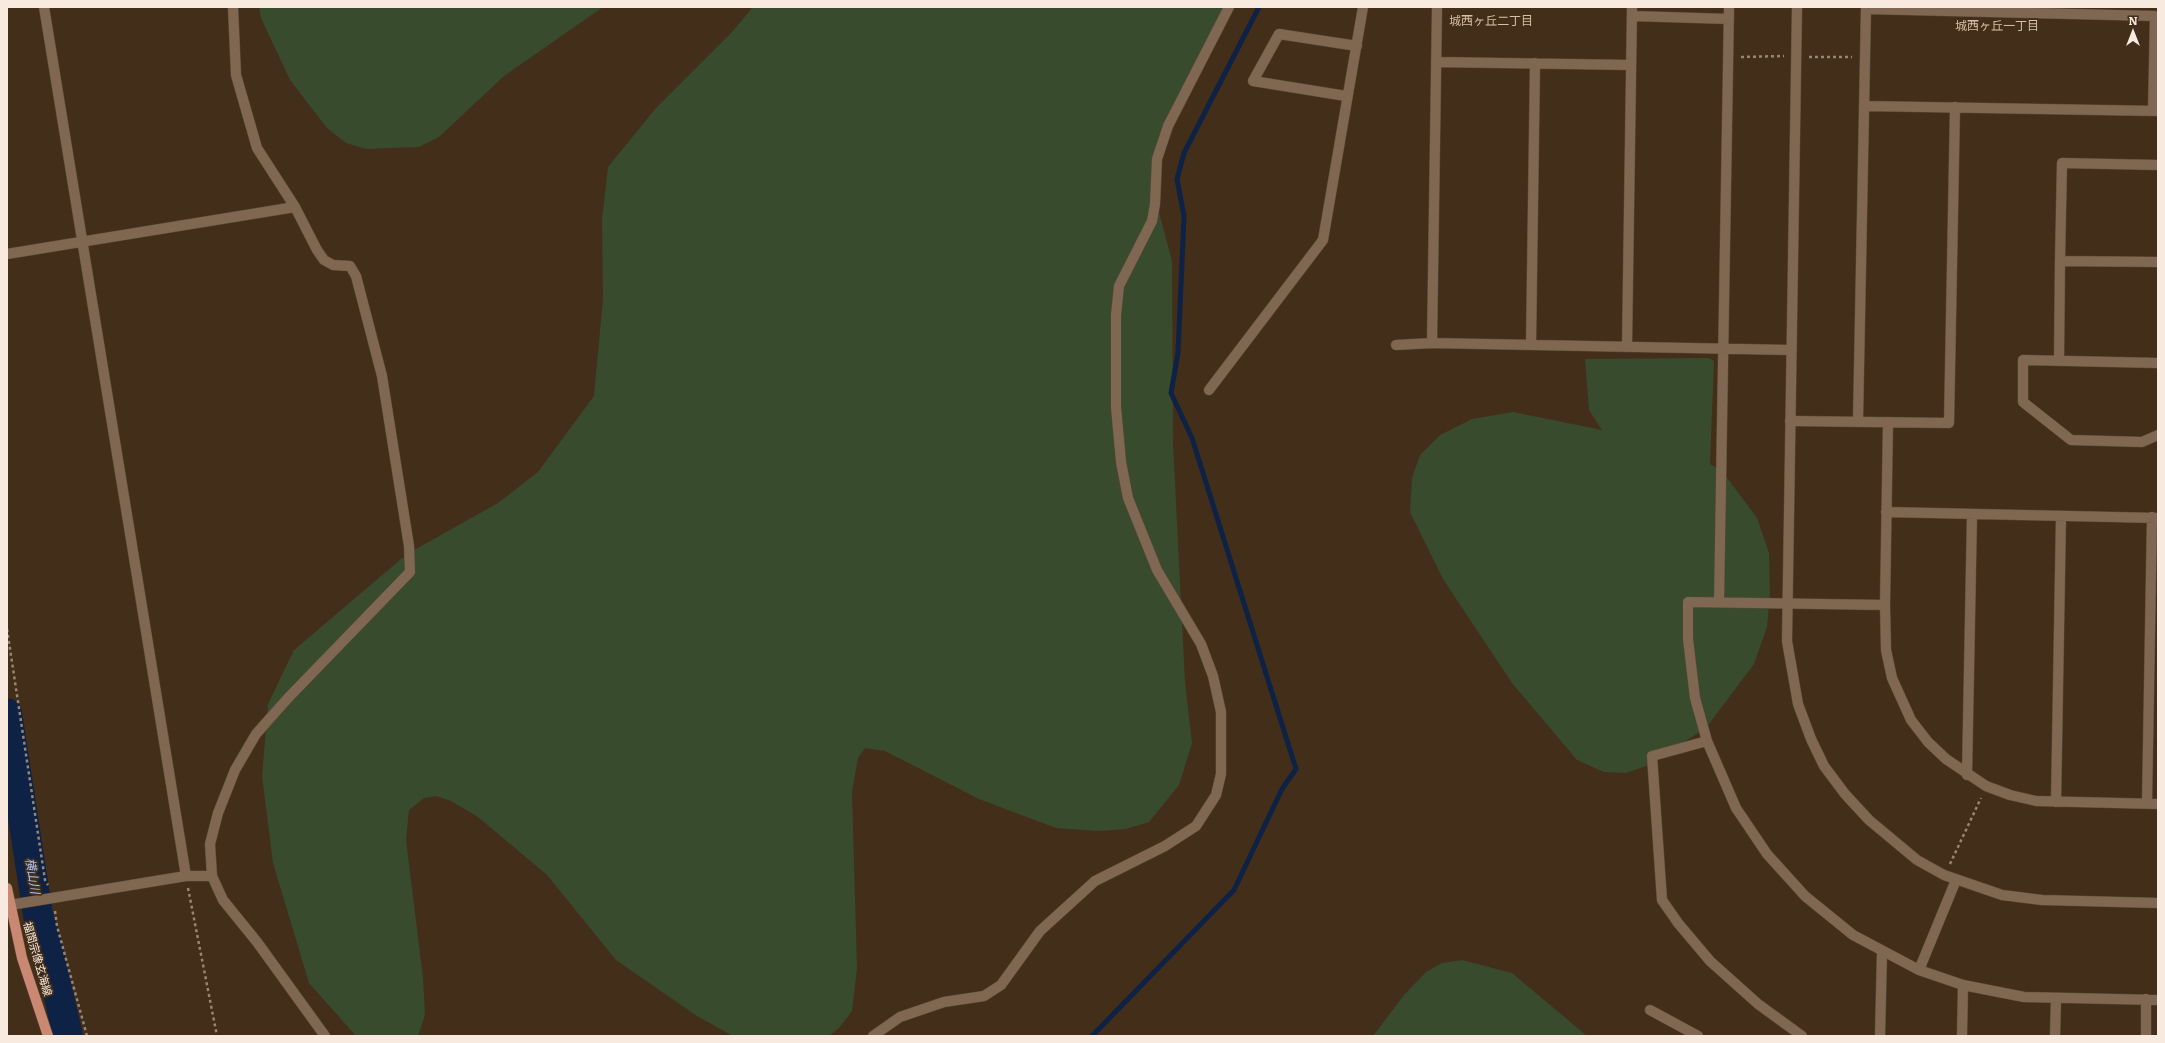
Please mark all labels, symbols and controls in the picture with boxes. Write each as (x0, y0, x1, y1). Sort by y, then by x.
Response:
north arrow (2113, 12, 2153, 52)
text: N (2128, 12, 2138, 28)
district label: 城西ヶ丘二丁目 (1449, 14, 1533, 28)
district label: 城西ヶ丘一丁目 (1955, 19, 2039, 33)
water label: 横山川 (22, 857, 42, 895)
street label: 福間宗像玄海線 (20, 920, 54, 998)

